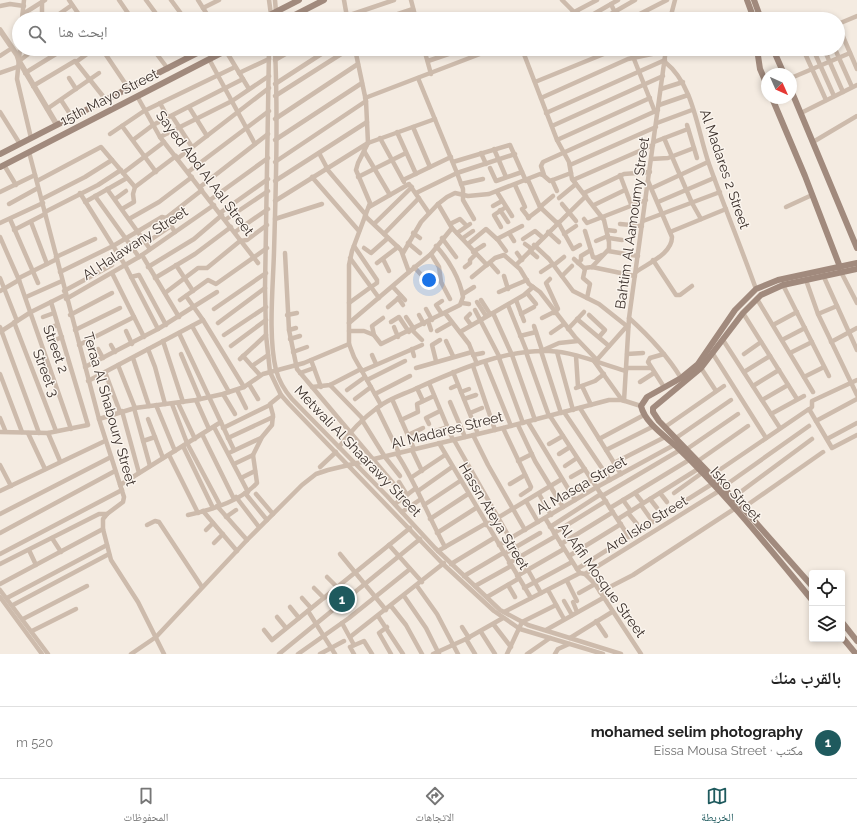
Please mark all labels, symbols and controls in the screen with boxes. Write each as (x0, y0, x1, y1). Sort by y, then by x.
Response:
search box (12, 12, 845, 56)
icon: search (26, 23, 48, 45)
text: ابحث هنا (58, 23, 108, 41)
street label: 15th Mayo Street (57, 65, 161, 129)
north arrow (761, 68, 797, 104)
street label: Sayed Abd Al Aal Street (153, 107, 257, 239)
street label: Al Madares 2 Street (697, 107, 753, 231)
street label: Bahtim Al Aamoumy Street (612, 136, 652, 310)
street label: Al Halawany Street (79, 203, 191, 283)
your location (419, 270, 439, 290)
street label: Street 2 (40, 323, 72, 375)
street label: Teraa Al Shaboury Street (80, 330, 140, 488)
street label: Street 3 (30, 347, 62, 399)
street label: Metwali Al Shaarawy Street (291, 382, 425, 520)
street label: Al Madares Street (389, 408, 505, 452)
street label: Al Masqa Street (533, 453, 629, 517)
street label: Hassn Ateya Street (456, 460, 532, 573)
street label: Isko Street (707, 463, 765, 525)
street label: Ard Isko Street (602, 492, 691, 556)
street label: Al Afifi Mosque Street (555, 520, 649, 641)
map controls (809, 570, 845, 642)
button: locate (809, 570, 845, 606)
pin: 1 (329, 584, 355, 614)
button: layers (809, 606, 845, 642)
text: بالقرب منك (771, 668, 841, 688)
text: mohamed selim photography (591, 723, 803, 741)
text: 520 m (16, 735, 53, 750)
text: 1 (825, 735, 831, 750)
text: مكتب · Eissa Mousa Street (654, 743, 803, 758)
tab: المحفوظات (123, 785, 168, 828)
tab: الاتجاهات (415, 785, 454, 828)
tab: الخريطة (701, 785, 734, 828)

